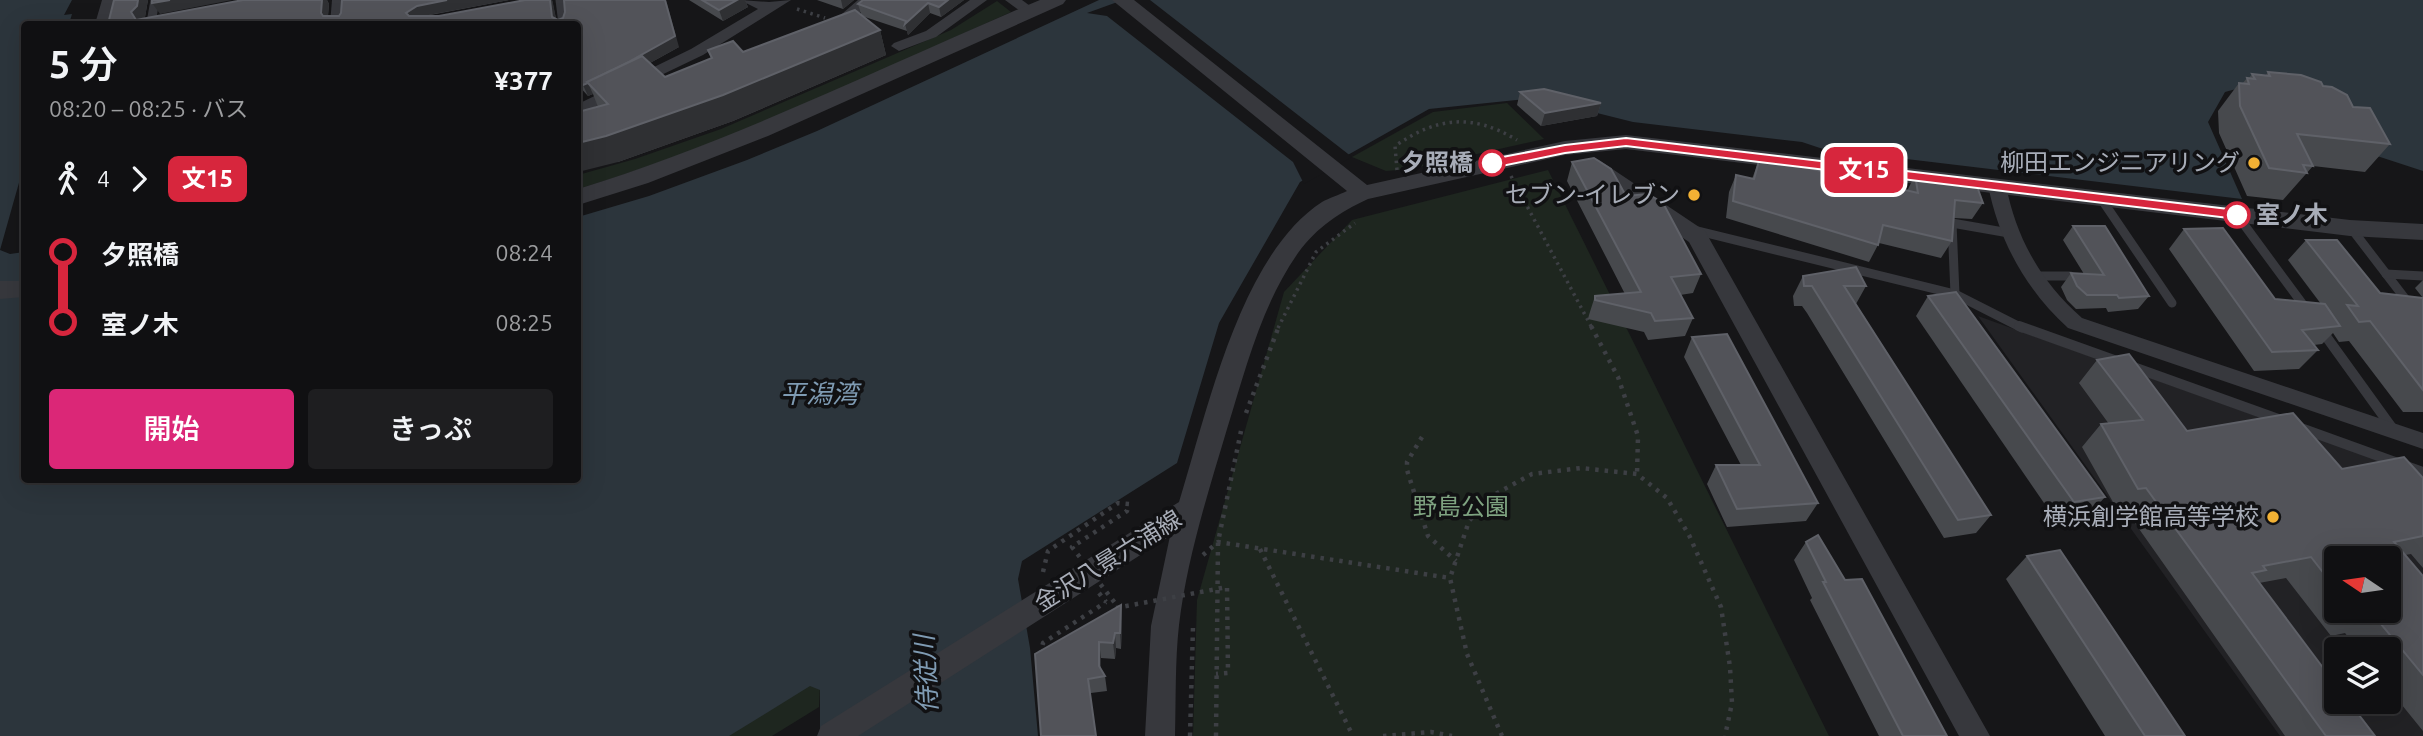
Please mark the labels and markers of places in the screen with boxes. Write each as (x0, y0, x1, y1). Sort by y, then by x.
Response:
place label: 夕照橋 (1401, 149, 1473, 176)
place label: 柳田エンジニアリング (2000, 149, 2240, 176)
marker: 夕照橋 (1479, 150, 1505, 176)
marker: 柳田エンジニアリング (2246, 155, 2262, 171)
place label: セブン-イレブン (1505, 181, 1680, 208)
marker: セブン-イレブン (1686, 187, 1702, 203)
place label: 室ノ木 (2256, 201, 2328, 228)
marker: 室ノ木 (2224, 202, 2250, 228)
place label: 横浜創学館高等学校 (2043, 503, 2259, 530)
marker: 横浜創学館高等学校 (2265, 509, 2281, 525)

